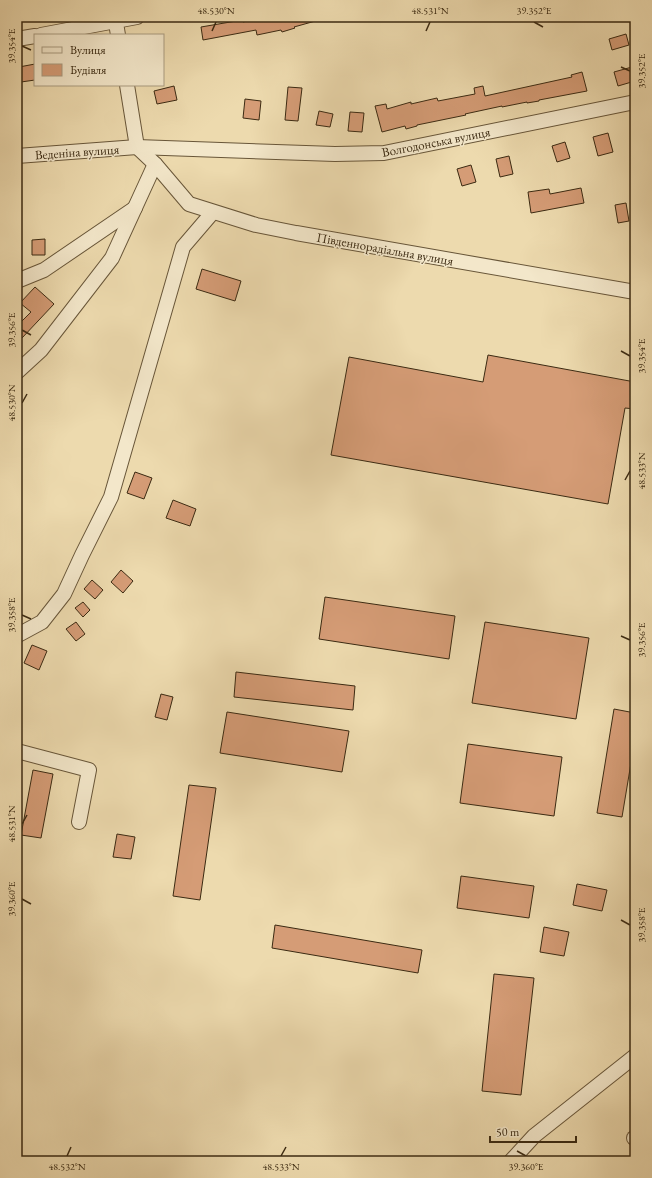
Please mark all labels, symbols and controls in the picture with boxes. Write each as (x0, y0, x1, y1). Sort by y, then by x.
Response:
text: 48.530°N (197, 4, 235, 17)
text: 48.531°N (411, 4, 449, 17)
text: 39.352°E (517, 4, 552, 17)
text: 39.354°E (5, 28, 18, 63)
legend (34, 34, 164, 86)
text: Вулиця (70, 42, 106, 58)
text: 39.352°E (635, 53, 648, 88)
text: Будівля (70, 62, 107, 78)
street label: Волгодонська вулиця (380, 123, 492, 161)
street label: Веденіна вулиця (34, 141, 120, 163)
street label: Південнорадіальна вулиця (315, 229, 455, 269)
text: 39.356°E (5, 312, 18, 347)
text: 39.354°E (635, 338, 648, 373)
text: 48.530°N (5, 384, 18, 422)
text: 48.533°N (635, 452, 648, 490)
text: 39.358°E (5, 597, 18, 632)
text: 39.356°E (635, 622, 648, 657)
text: 48.531°N (5, 805, 18, 843)
text: 39.360°E (5, 881, 18, 916)
text: 39.358°E (635, 907, 648, 942)
scale bar (490, 1118, 576, 1144)
text: 50 m (496, 1124, 520, 1140)
text: 48.532°N (48, 1160, 86, 1173)
text: 48.533°N (262, 1160, 300, 1173)
text: 39.360°E (509, 1160, 544, 1173)

